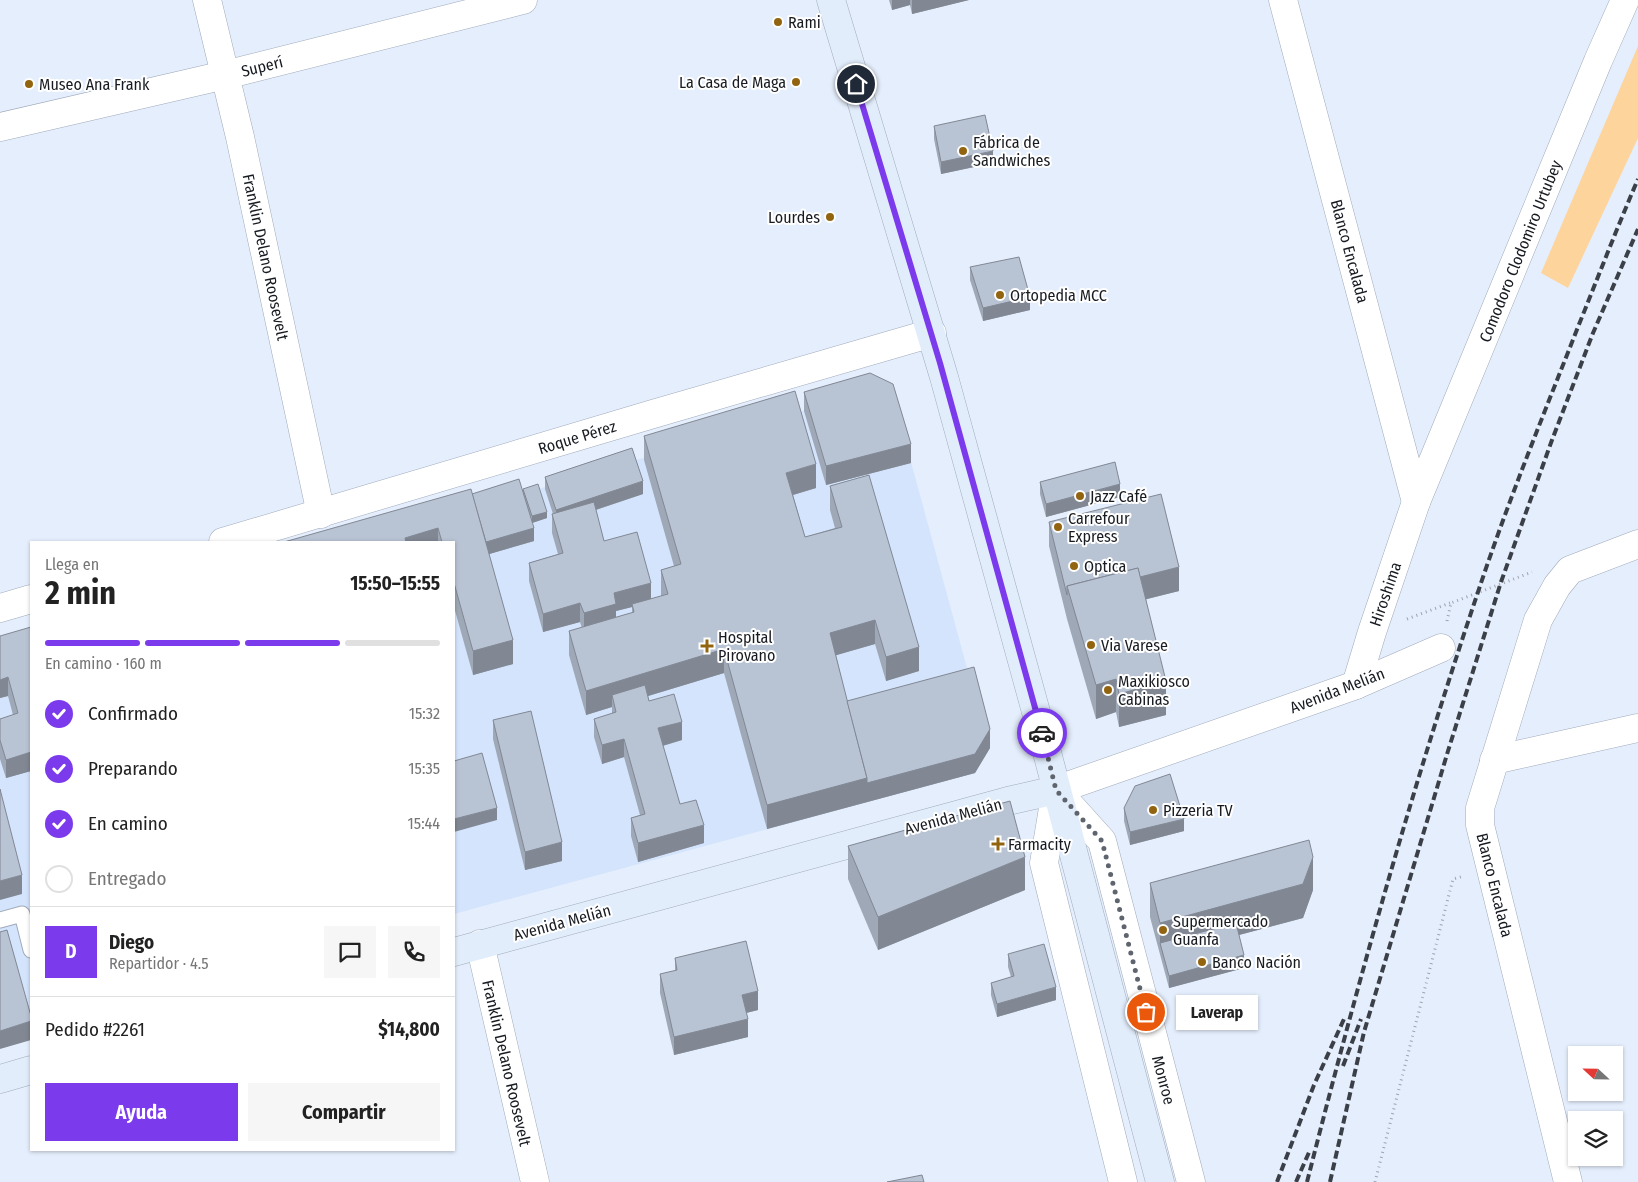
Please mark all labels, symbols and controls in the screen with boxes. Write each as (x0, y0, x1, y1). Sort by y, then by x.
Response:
place label: Rami (788, 13, 821, 32)
marker: Rami (772, 16, 784, 28)
street label: Superí (239, 52, 285, 81)
pin (835, 63, 877, 105)
icon: home (842, 70, 870, 98)
place label: La Casa de Maga (679, 73, 786, 92)
place label: Museo Ana Frank (39, 75, 150, 94)
marker: La Casa de Maga (790, 76, 802, 88)
marker: Museo Ana Frank (23, 78, 35, 90)
place label: Fábrica de Sandwiches (973, 133, 1050, 170)
marker: Fábrica de Sandwiches (957, 145, 969, 157)
street label: Comodoro Clodomiro Urtubey (1475, 157, 1566, 345)
street label: Franklin Delano Roosevelt (239, 172, 293, 343)
street label: Blanco Encalada (1327, 197, 1373, 305)
place label: Lourdes (768, 208, 820, 227)
marker: Lourdes (824, 211, 836, 223)
place label: Ortopedia MCC (1010, 286, 1107, 305)
marker: Ortopedia MCC (994, 289, 1006, 301)
street label: Roque Pérez (536, 417, 618, 458)
place label: Jazz Café (1090, 487, 1147, 506)
marker: Jazz Café (1074, 490, 1086, 502)
place label: Carrefour Express (1068, 509, 1130, 546)
marker: Carrefour Express (1052, 521, 1064, 533)
text: Llega en (45, 555, 99, 574)
place label: Optica (1084, 557, 1127, 576)
street label: Hiroshima (1366, 559, 1405, 629)
marker: Optica (1068, 560, 1080, 572)
text: 15:50–15:55 (350, 572, 440, 595)
text: 2 min (45, 574, 116, 612)
place label: Hospital Pirovano (718, 628, 775, 665)
place label: Via Varese (1101, 636, 1168, 655)
marker: Hospital Pirovano (700, 639, 714, 653)
marker: Via Varese (1085, 639, 1097, 651)
text: En camino · 160 m (45, 654, 162, 673)
street label: Avenida Melián (1287, 664, 1387, 717)
place label: Maxikiosco Cabinas (1118, 672, 1190, 709)
marker: Maxikiosco Cabinas (1102, 684, 1114, 696)
icon: check (45, 700, 73, 728)
text: Confirmado (88, 702, 178, 725)
text: 15:32 (409, 704, 440, 723)
courier (1017, 708, 1067, 758)
icon: car (1028, 719, 1056, 747)
icon: check (45, 755, 73, 783)
text: Preparando (88, 757, 178, 780)
text: 15:35 (408, 759, 440, 778)
street label: Avenida Melián (902, 794, 1004, 839)
place label: Pizzeria TV (1163, 801, 1233, 820)
marker: Pizzeria TV (1147, 804, 1159, 816)
icon: check (45, 810, 73, 838)
text: En camino (88, 812, 168, 835)
text: 15:44 (408, 814, 440, 833)
street label: Blanco Encalada (1472, 831, 1517, 939)
place label: Farmacity (1008, 835, 1072, 854)
marker: Farmacity (992, 838, 1004, 850)
text: Entregado (88, 867, 167, 890)
street label: Avenida Melián (511, 900, 613, 945)
place label: Supermercado Guanfa (1173, 912, 1268, 949)
marker: Supermercado Guanfa (1157, 924, 1169, 936)
button: chat (324, 926, 376, 978)
button: phone (388, 926, 440, 978)
text: Diego (109, 931, 154, 954)
text: D (65, 940, 77, 963)
place label: Banco Nación (1212, 953, 1301, 972)
text: Repartidor · 4.5 (109, 954, 209, 973)
marker: Banco Nación (1196, 956, 1208, 968)
street label: Franklin Delano Roosevelt (478, 978, 535, 1149)
pin (1125, 991, 1167, 1033)
callout: Laverap (1176, 994, 1258, 1030)
icon: bag (1132, 998, 1160, 1026)
text: Laverap (1191, 1003, 1243, 1022)
text: Pedido #2261 (45, 1018, 145, 1041)
text: $14,800 (378, 1018, 440, 1041)
north arrow (1568, 1046, 1622, 1101)
map controls (1568, 1046, 1623, 1166)
street label: Monroe (1148, 1054, 1179, 1107)
button: Ayuda (45, 1083, 238, 1141)
button: Compartir (248, 1083, 440, 1141)
button: layers (1568, 1111, 1623, 1166)

